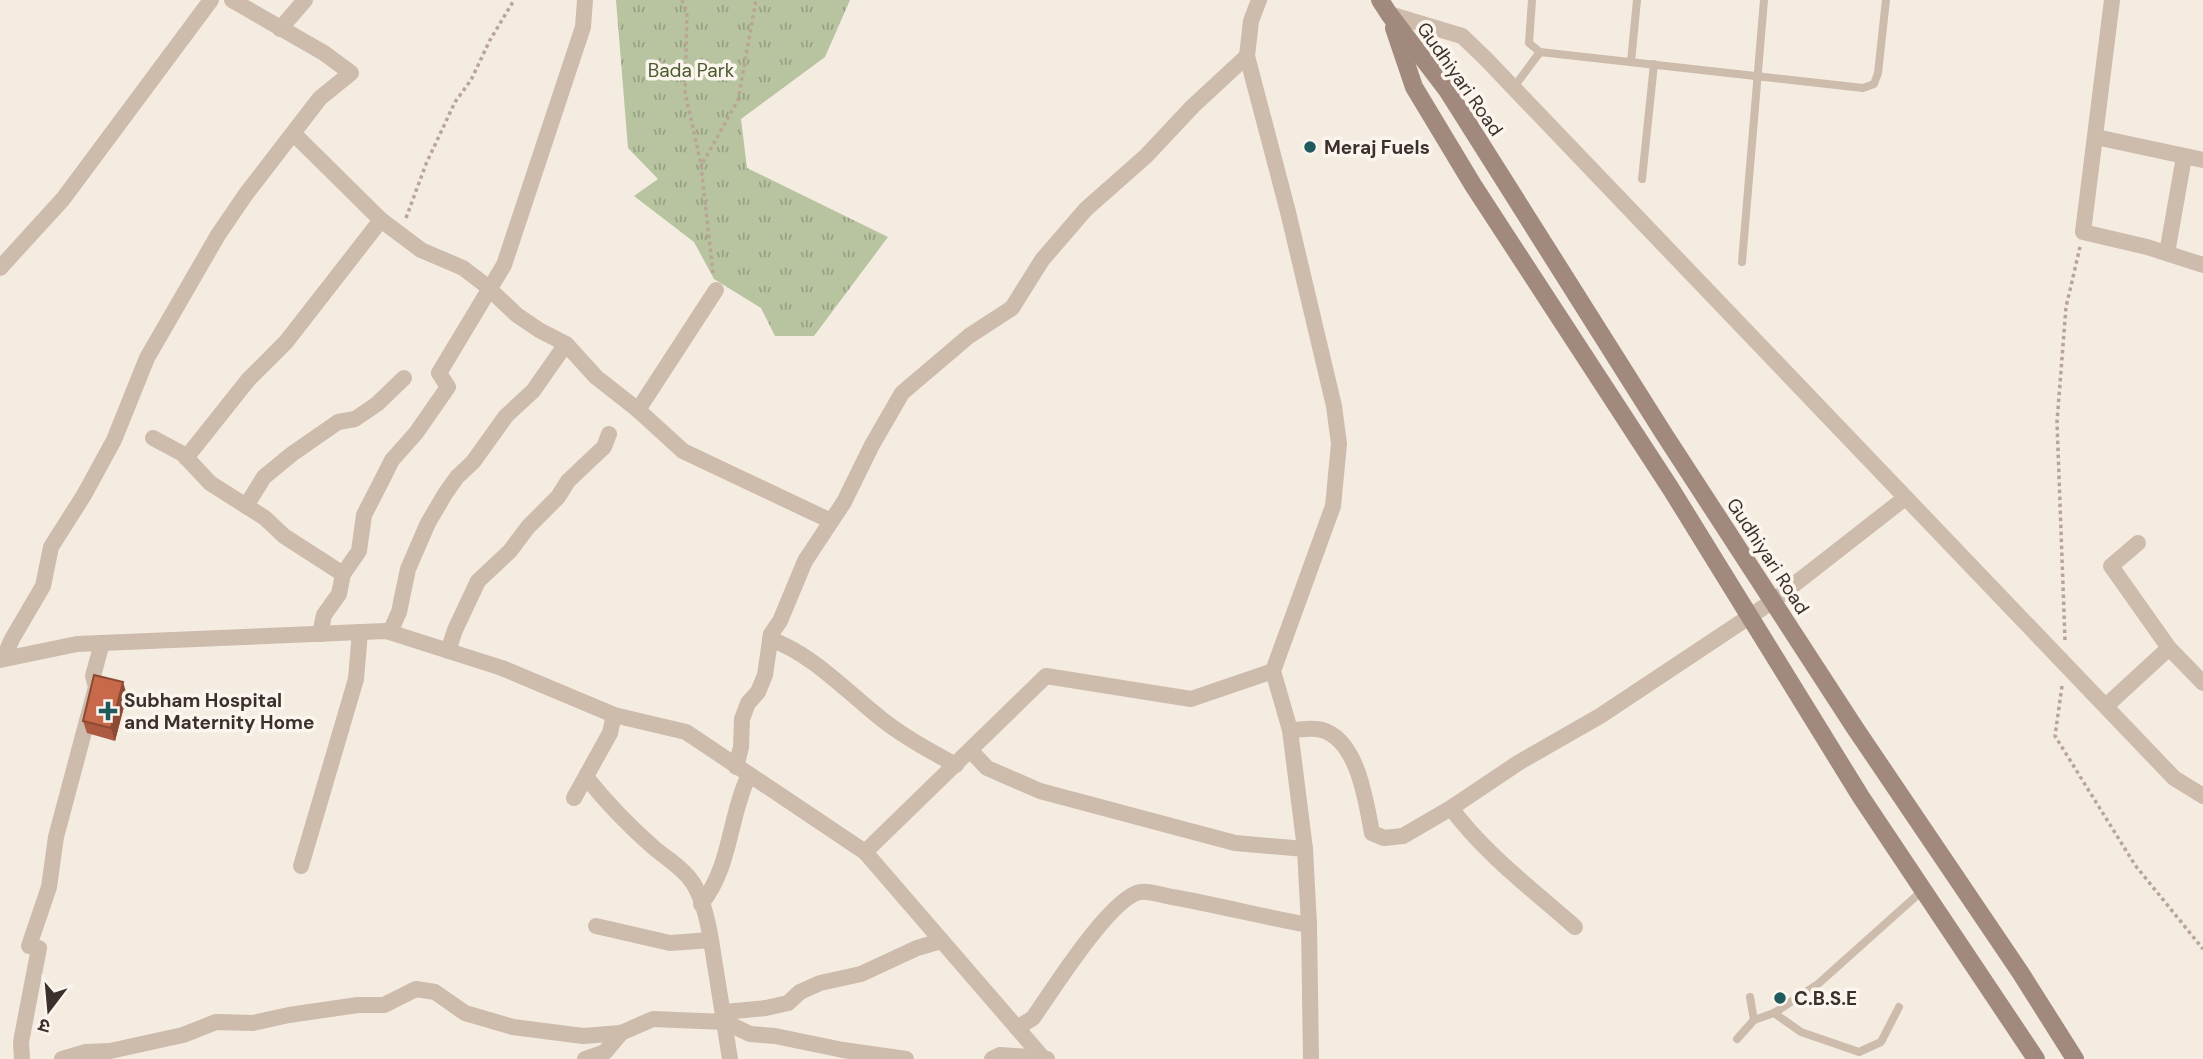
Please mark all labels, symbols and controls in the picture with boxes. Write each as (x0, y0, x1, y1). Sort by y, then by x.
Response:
street label: Gudhiyari Road (1411, 17, 1509, 141)
park label: Bada Park (648, 58, 735, 83)
place label: Meraj Fuels (1324, 135, 1430, 160)
marker: Meraj Fuels (1302, 139, 1318, 155)
street label: Gudhiyari Road (1721, 493, 1815, 619)
place label: Subham Hospital and Maternity Home (124, 688, 314, 735)
marker: Subham Hospital and Maternity Home (98, 701, 118, 721)
north arrow (14, 975, 84, 1045)
place label: C.B.S.E (1794, 986, 1857, 1011)
marker: C.B.S.E (1772, 990, 1788, 1006)
text: उ (35, 1012, 53, 1039)

